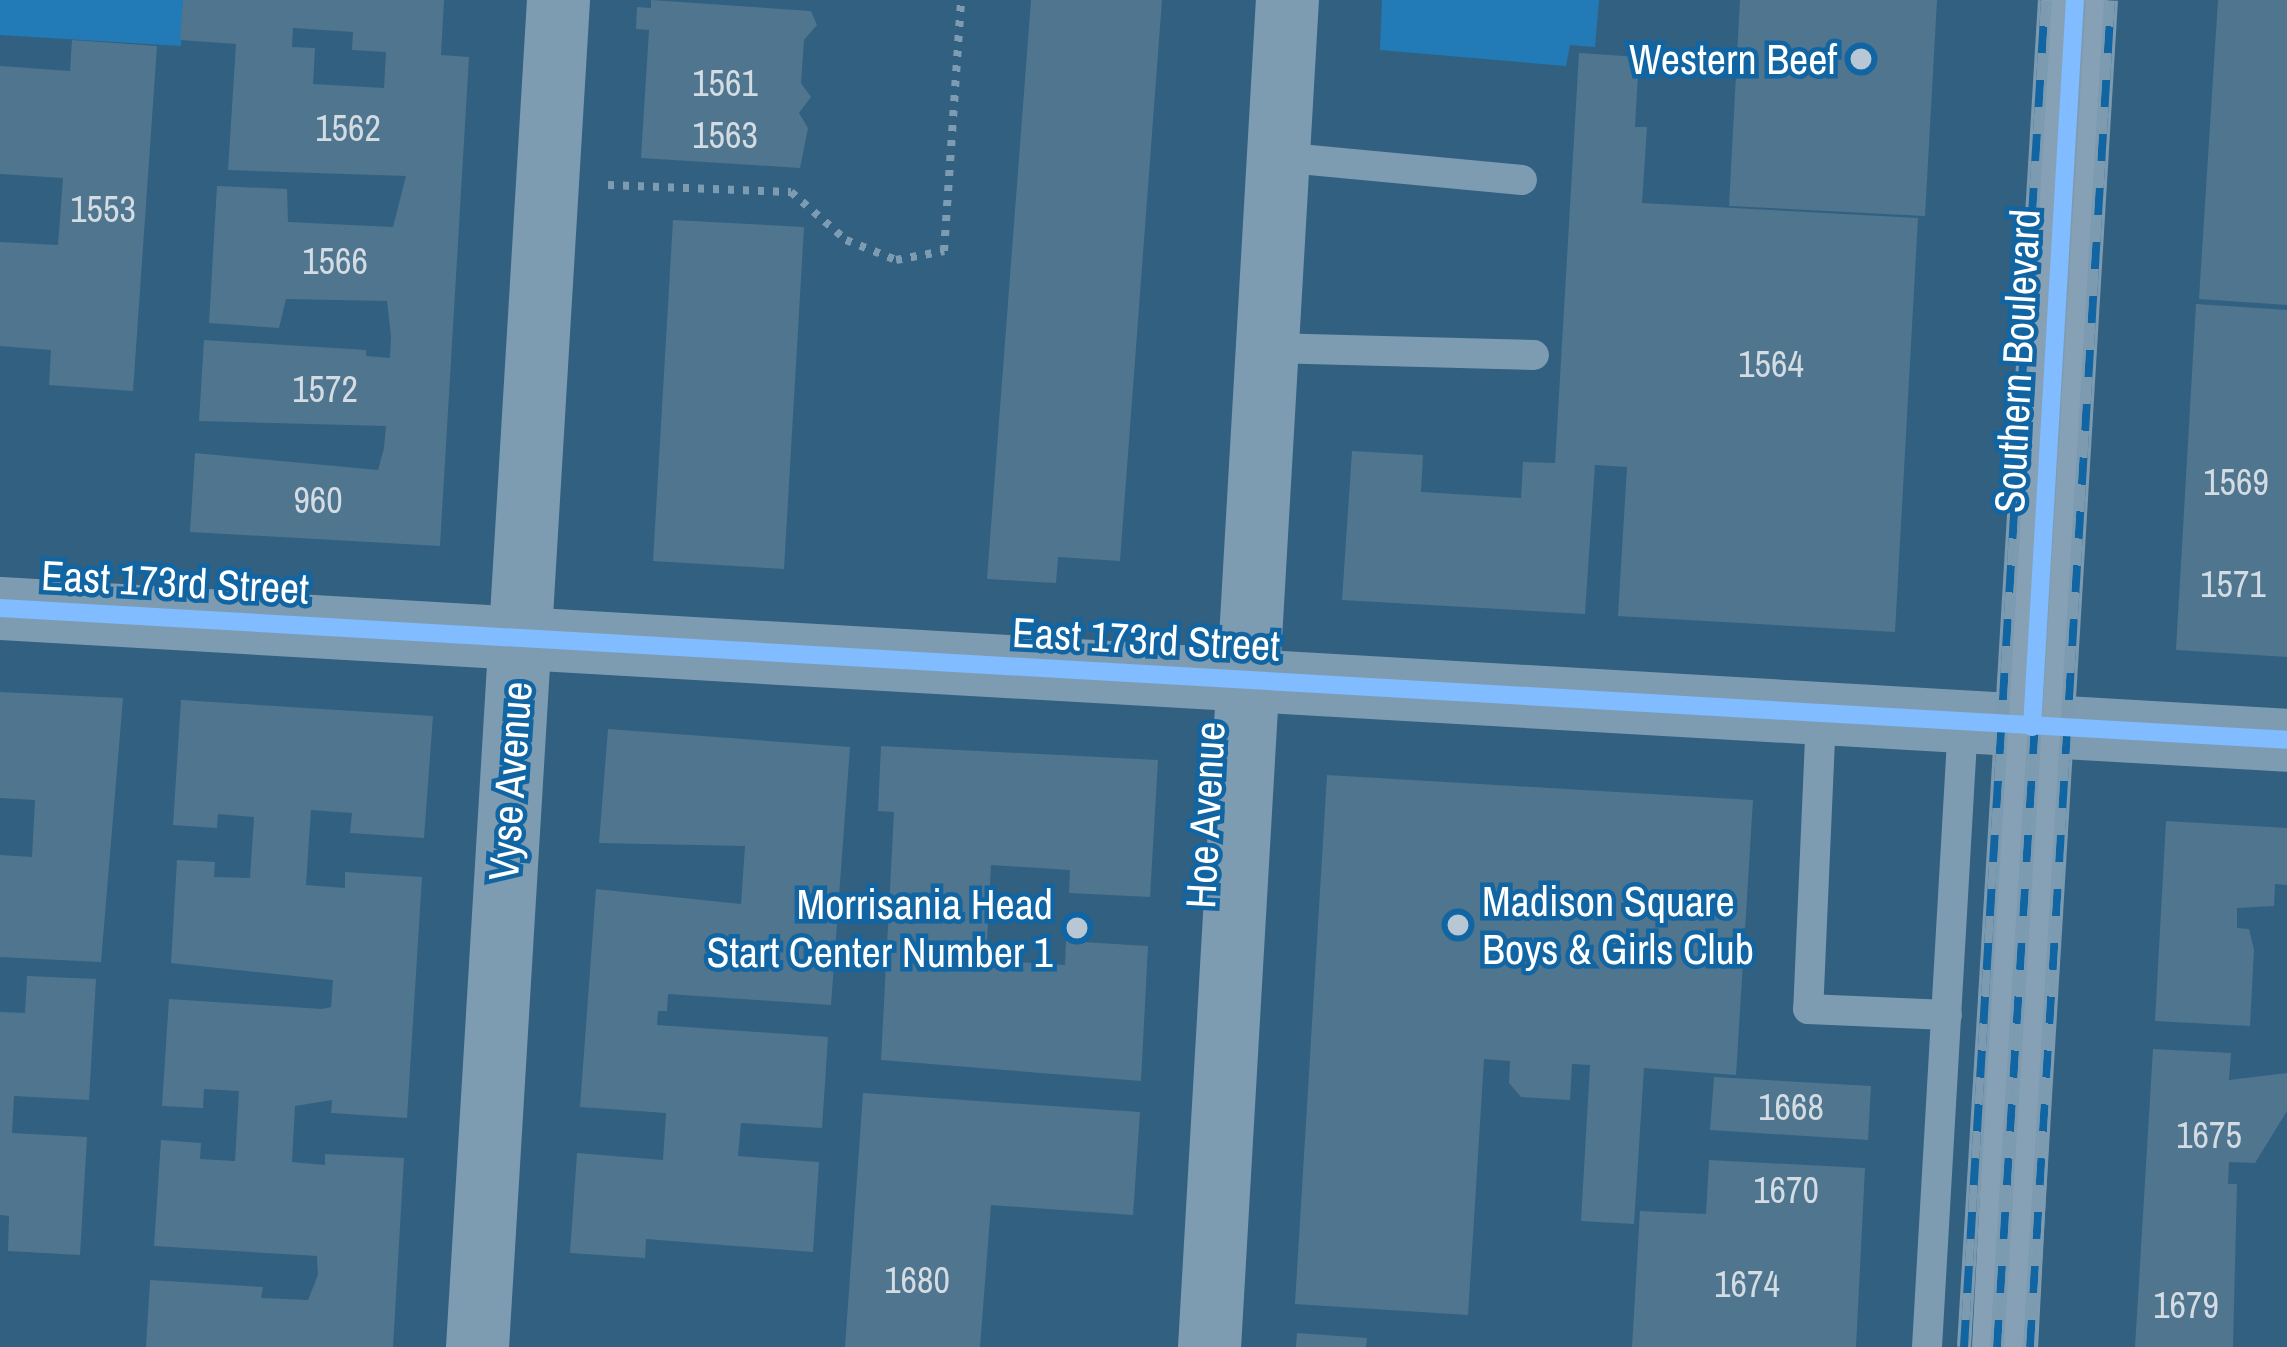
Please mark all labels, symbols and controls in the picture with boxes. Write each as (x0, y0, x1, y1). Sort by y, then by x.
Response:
place label: Western Beef (1629, 34, 1837, 84)
marker: Western Beef (1848, 46, 1874, 72)
house number: 1561 (692, 62, 758, 106)
house number: 1562 (315, 107, 381, 151)
house number: 1563 (692, 114, 758, 158)
house number: 1553 (70, 188, 136, 232)
street label: Southern Boulevard (1984, 208, 2050, 514)
house number: 1566 (302, 240, 368, 284)
house number: 1564 (1738, 343, 1804, 387)
house number: 1572 (292, 368, 358, 412)
house number: 1569 (2203, 461, 2269, 505)
house number: 960 (293, 479, 343, 523)
street label: East 173rd Street (40, 550, 310, 614)
house number: 1571 (2200, 563, 2266, 607)
street label: East 173rd Street (1011, 607, 1281, 671)
street label: Vyse Avenue (478, 679, 542, 883)
street label: Hoe Avenue (1175, 719, 1235, 911)
place label: Madison Square Boys & Girls Club (1482, 876, 1754, 974)
place label: Morrisania Head Start Center Number 1 (707, 879, 1053, 978)
marker: Madison Square Boys & Girls Club (1445, 912, 1471, 938)
marker: Morrisania Head Start Center Number 1 (1064, 915, 1090, 941)
house number: 1668 (1758, 1086, 1824, 1130)
house number: 1675 (2176, 1114, 2242, 1158)
house number: 1670 (1753, 1169, 1819, 1213)
house number: 1680 (884, 1259, 950, 1303)
house number: 1674 (1714, 1263, 1780, 1307)
house number: 1679 (2153, 1284, 2219, 1328)

